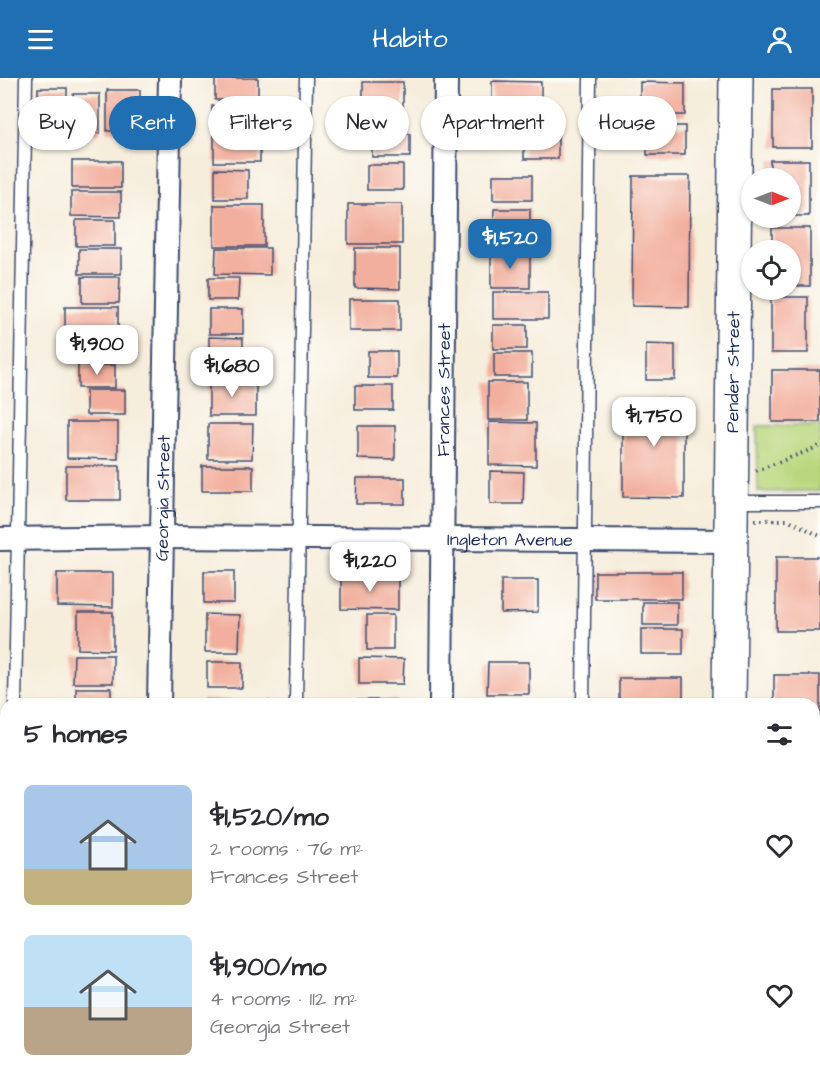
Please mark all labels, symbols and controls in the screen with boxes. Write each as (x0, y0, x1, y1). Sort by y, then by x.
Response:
text: Habito (372, 20, 448, 58)
icon: menu (24, 23, 57, 56)
icon: person (763, 23, 796, 56)
chip: Buy (18, 96, 97, 150)
chip: Rent (109, 96, 196, 150)
chip: Filters (208, 96, 313, 150)
chip: New (325, 96, 409, 150)
chip: Apartment (421, 96, 566, 150)
chip: House (578, 96, 677, 150)
north arrow (741, 168, 801, 228)
map controls (741, 168, 801, 300)
pin: $1,520 (461, 219, 559, 270)
text: $1,520 (482, 224, 538, 252)
button: locate (741, 240, 801, 300)
street label: Pender Street (720, 310, 746, 433)
street label: Frances Street (431, 322, 457, 457)
pin: $1,900 (48, 325, 146, 376)
text: $1,900 (70, 330, 124, 358)
pin: $1,680 (183, 347, 281, 398)
text: $1,680 (204, 352, 260, 380)
pin: $1,750 (605, 397, 703, 448)
text: $1,750 (626, 402, 682, 430)
street label: Georgia Street (150, 434, 177, 561)
street label: Ingleton Avenue (447, 527, 573, 553)
pin: $1,220 (321, 542, 419, 593)
text: $1,220 (344, 547, 396, 575)
text: 5 homes (24, 716, 128, 752)
icon: filters (763, 718, 796, 751)
text: $1,520/mo (210, 799, 329, 835)
icon: home (72, 809, 144, 881)
icon: heart (763, 829, 796, 862)
text: 2 rooms · 76 m² (210, 835, 363, 863)
text: Frances Street (210, 863, 358, 891)
text: $1,900/mo (210, 949, 327, 985)
icon: home (72, 959, 144, 1031)
icon: heart (763, 979, 796, 1012)
text: 4 rooms · 112 m² (210, 985, 357, 1013)
text: Georgia Street (210, 1013, 350, 1041)

